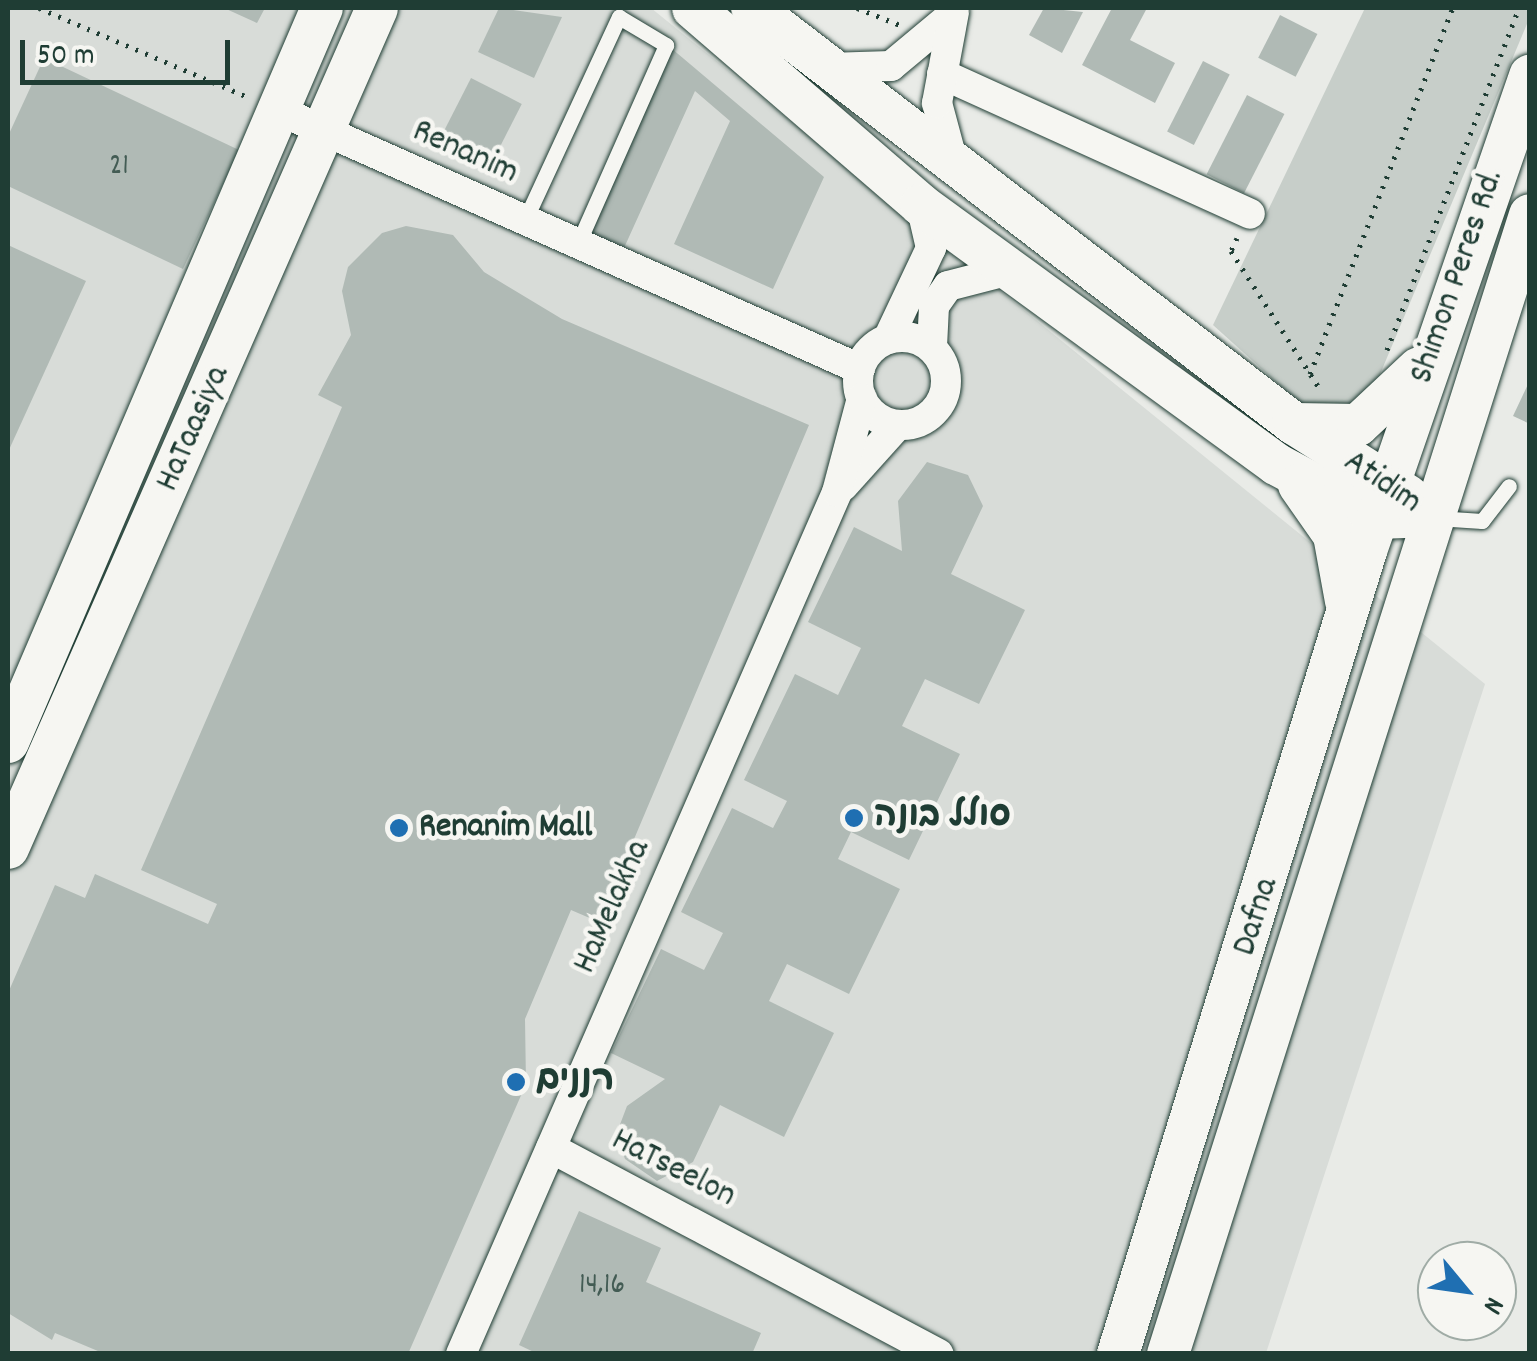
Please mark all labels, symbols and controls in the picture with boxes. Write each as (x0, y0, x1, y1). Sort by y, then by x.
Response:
scale bar (25, 20, 235, 82)
text: 50 m (37, 36, 95, 79)
street label: Renanim (405, 111, 525, 195)
house number: 21 (109, 150, 129, 186)
street label: Shimon Peres Rd. (1402, 165, 1514, 389)
street label: HaTaasiya (148, 360, 240, 498)
street label: Atidim (1335, 442, 1429, 524)
place label: סולל בונה (874, 797, 1011, 839)
place label: Renanim Mall (419, 807, 592, 849)
marker: סולל בונה (843, 807, 865, 829)
marker: Renanim Mall (388, 817, 410, 839)
street label: HaMelakha (565, 834, 661, 980)
street label: Dafna (1225, 873, 1289, 961)
place label: רננים (536, 1061, 614, 1103)
marker: רננים (505, 1071, 527, 1093)
street label: HaTseelon (604, 1120, 742, 1218)
north arrow (1417, 1241, 1517, 1341)
house number: 14,16 (579, 1269, 625, 1305)
text: N (1471, 1289, 1512, 1320)

